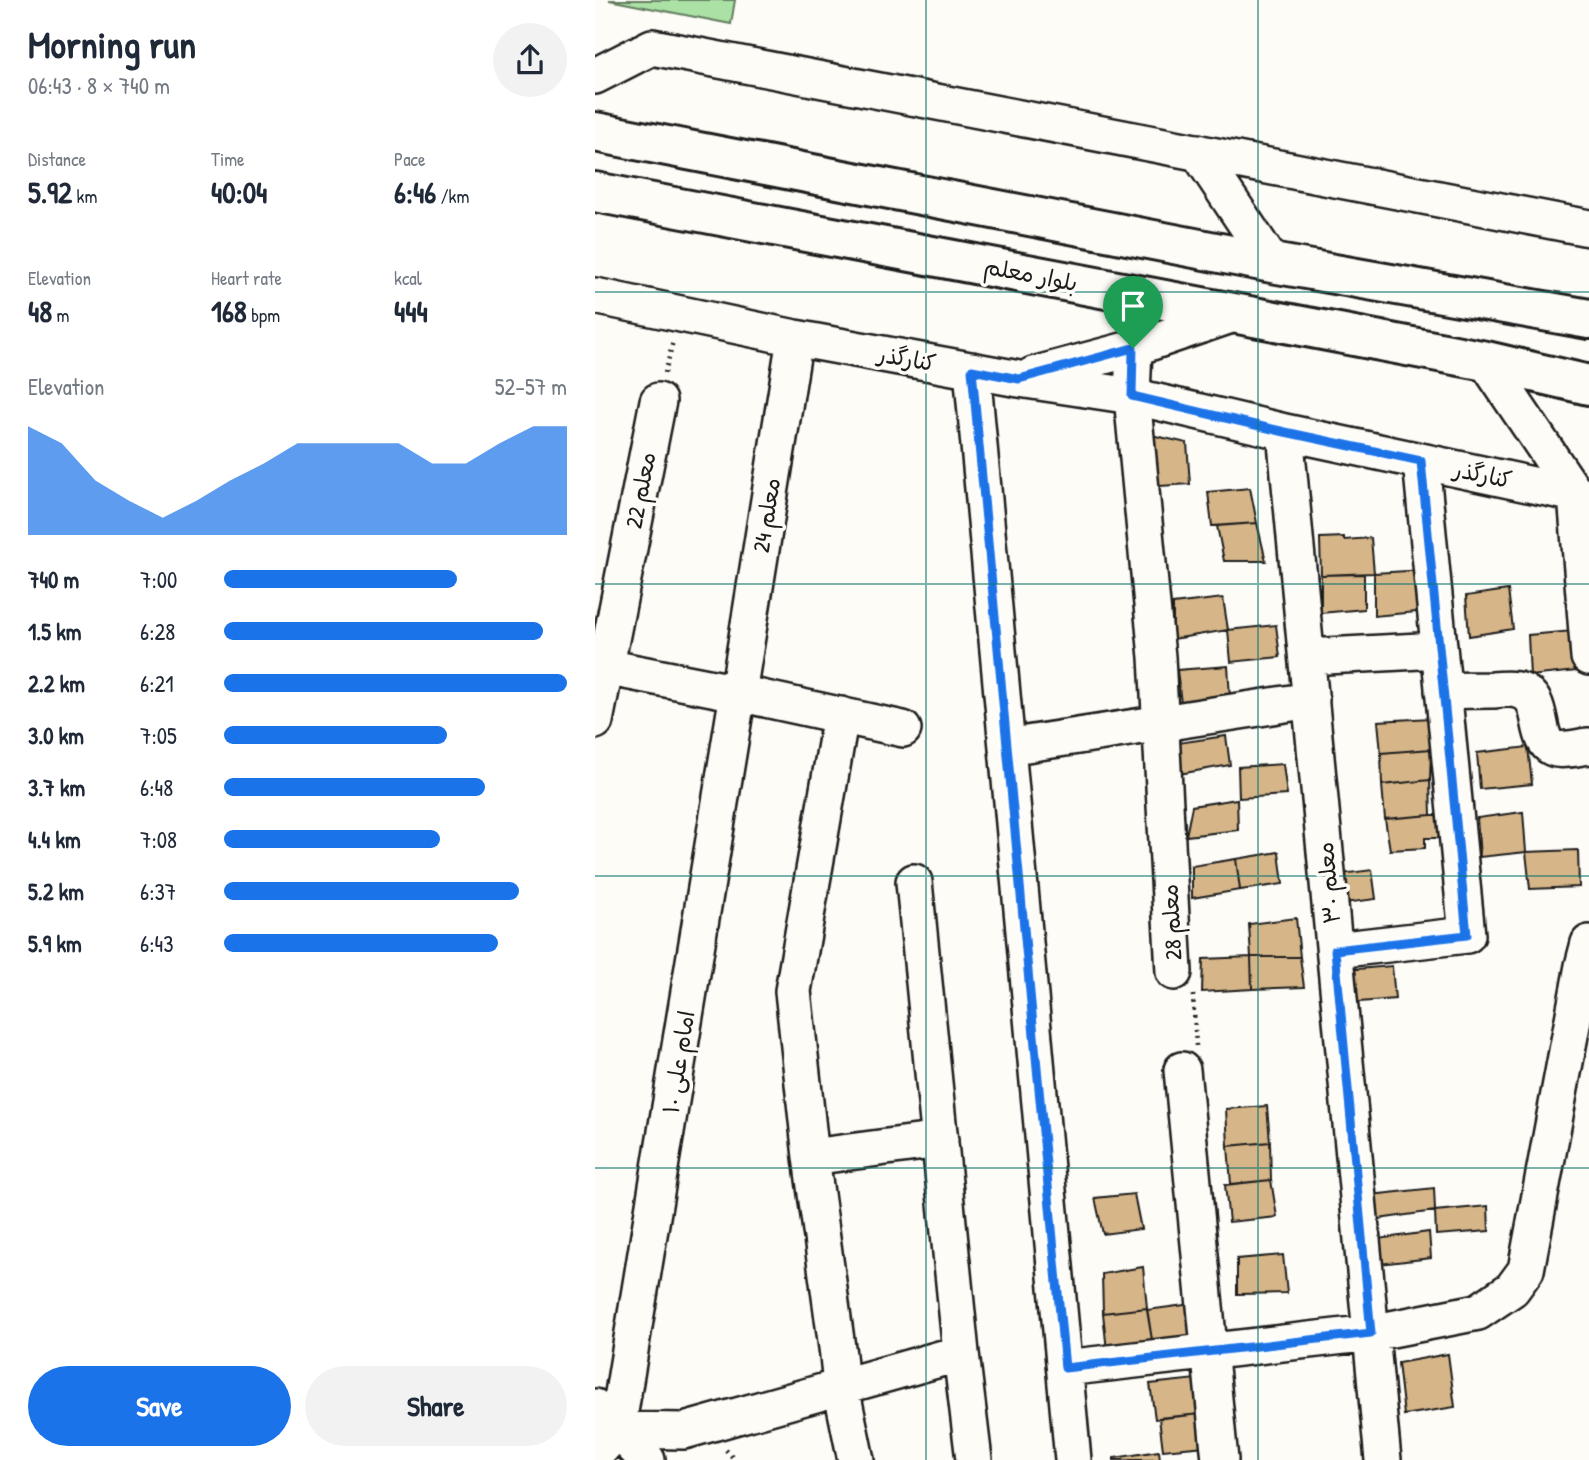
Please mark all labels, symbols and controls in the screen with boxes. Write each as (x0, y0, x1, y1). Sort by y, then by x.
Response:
text: Morning run (28, 18, 196, 70)
button: share (493, 23, 567, 97)
text: 06:43 · 8 × 740 m (28, 70, 170, 101)
text: Distance (28, 146, 86, 172)
text: Time (211, 146, 245, 172)
text: Pace (394, 146, 426, 172)
text: 5.92 (28, 172, 72, 212)
text: 40:04 (211, 172, 267, 212)
text: 6:46 (394, 172, 436, 212)
text: km (72, 183, 97, 209)
text: /km (436, 183, 469, 209)
street label: بلوار معلم (981, 250, 1080, 301)
text: Elevation (28, 265, 91, 291)
text: Heart rate (211, 265, 282, 291)
text: kcal (394, 265, 422, 291)
pin (1103, 276, 1163, 348)
icon: arrive (1114, 287, 1152, 325)
text: 48 (28, 291, 52, 331)
text: 168 (211, 291, 247, 331)
text: 444 (394, 291, 428, 331)
text: m (52, 302, 70, 328)
text: bpm (247, 302, 280, 328)
street label: کنارگذر (873, 337, 939, 378)
text: Elevation (28, 371, 104, 402)
text: 52–57 m (495, 371, 567, 402)
street label: معلم 22 (617, 449, 666, 531)
street label: کنارگذر (1449, 452, 1515, 495)
street label: معلم 24 (745, 475, 790, 555)
text: 740 m (28, 564, 79, 595)
text: 7:00 (140, 564, 177, 595)
text: 1.5 km (28, 616, 81, 647)
text: 6:28 (140, 616, 175, 647)
text: 2.2 km (28, 668, 85, 699)
text: 6:21 (140, 668, 174, 699)
text: 3.0 km (28, 720, 84, 751)
text: 7:05 (140, 720, 177, 751)
text: 3.7 km (28, 772, 85, 803)
text: 6:48 (140, 772, 173, 803)
text: 4.4 km (28, 824, 81, 855)
text: 7:08 (140, 824, 177, 855)
street label: معلم ۳۰ (1309, 840, 1350, 925)
text: 5.2 km (28, 876, 84, 907)
text: 6:37 (140, 876, 176, 907)
street label: معلم 28 (1154, 883, 1191, 961)
text: 5.9 km (28, 928, 82, 959)
text: 6:43 (140, 928, 173, 959)
street label: امام علی ۱۰ (655, 1008, 704, 1116)
button: Save (28, 1366, 291, 1446)
button: Share (305, 1366, 567, 1446)

